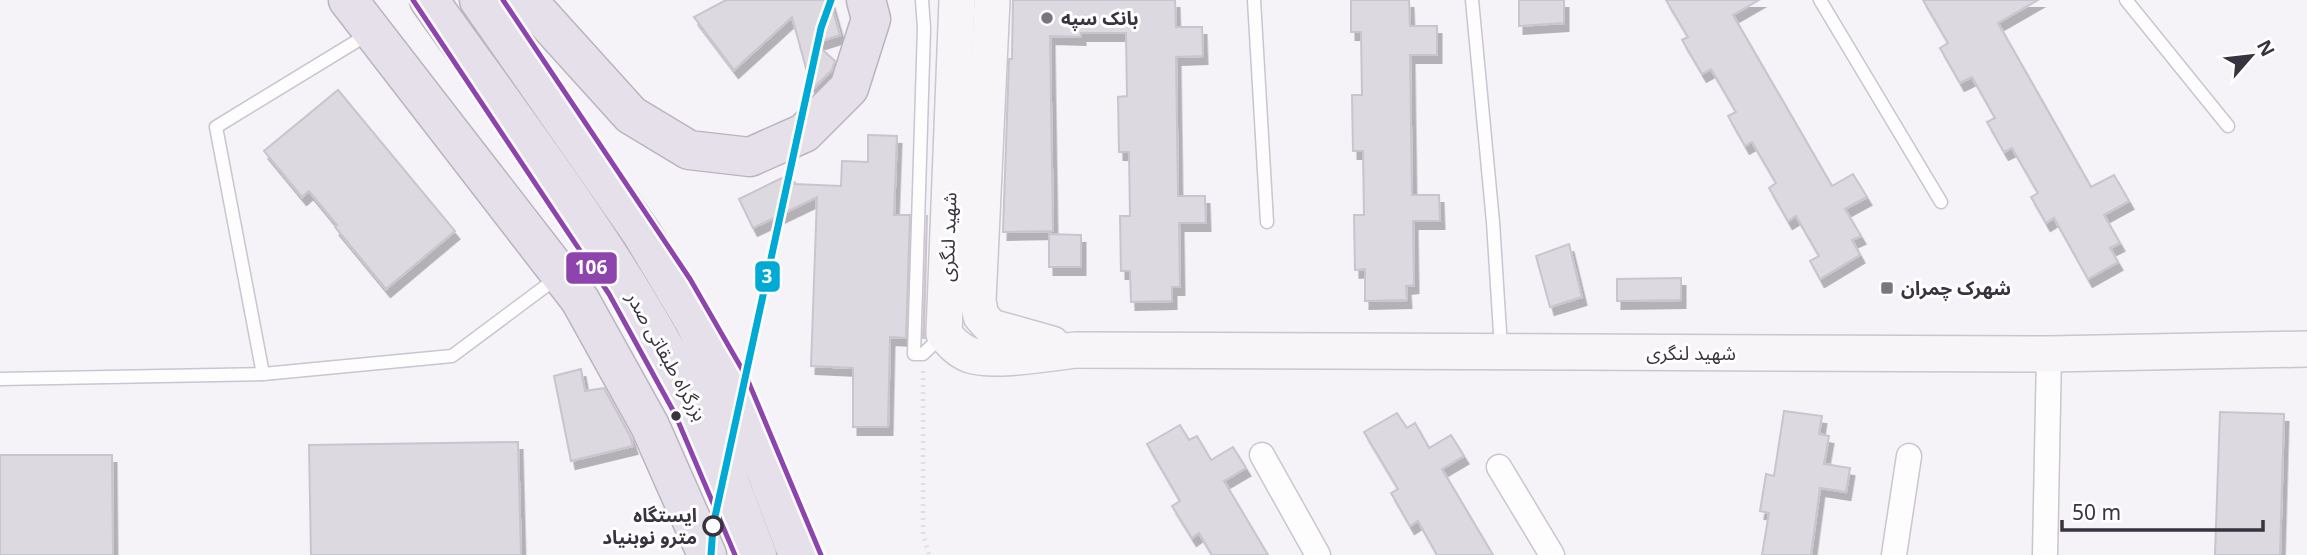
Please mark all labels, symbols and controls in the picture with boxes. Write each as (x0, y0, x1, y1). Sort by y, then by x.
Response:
place label: بانک سپه (1061, 5, 1139, 31)
marker: بانک سپه (1039, 10, 1055, 26)
north arrow (2216, 21, 2286, 91)
text: N (2251, 35, 2281, 61)
street label: شهید لنگری (933, 192, 963, 282)
line badge: 106 (565, 251, 618, 285)
text: 106 (575, 254, 607, 280)
line badge: 3 (754, 260, 781, 293)
text: 3 (762, 263, 773, 289)
place label: شهرک چمران (1901, 275, 2011, 301)
marker: شهرک چمران (1879, 280, 1895, 296)
street label: بزرگراه طبقاتی صدر (620, 286, 713, 425)
street label: شهید لنگری (1646, 340, 1736, 366)
unlabelled marker (669, 409, 683, 423)
scale bar (2062, 489, 2263, 532)
text: 50 m (2072, 498, 2121, 526)
place label: ایستگاه مترو نوبنیاد (602, 502, 697, 550)
marker: ایستگاه مترو نوبنیاد (703, 516, 723, 536)

